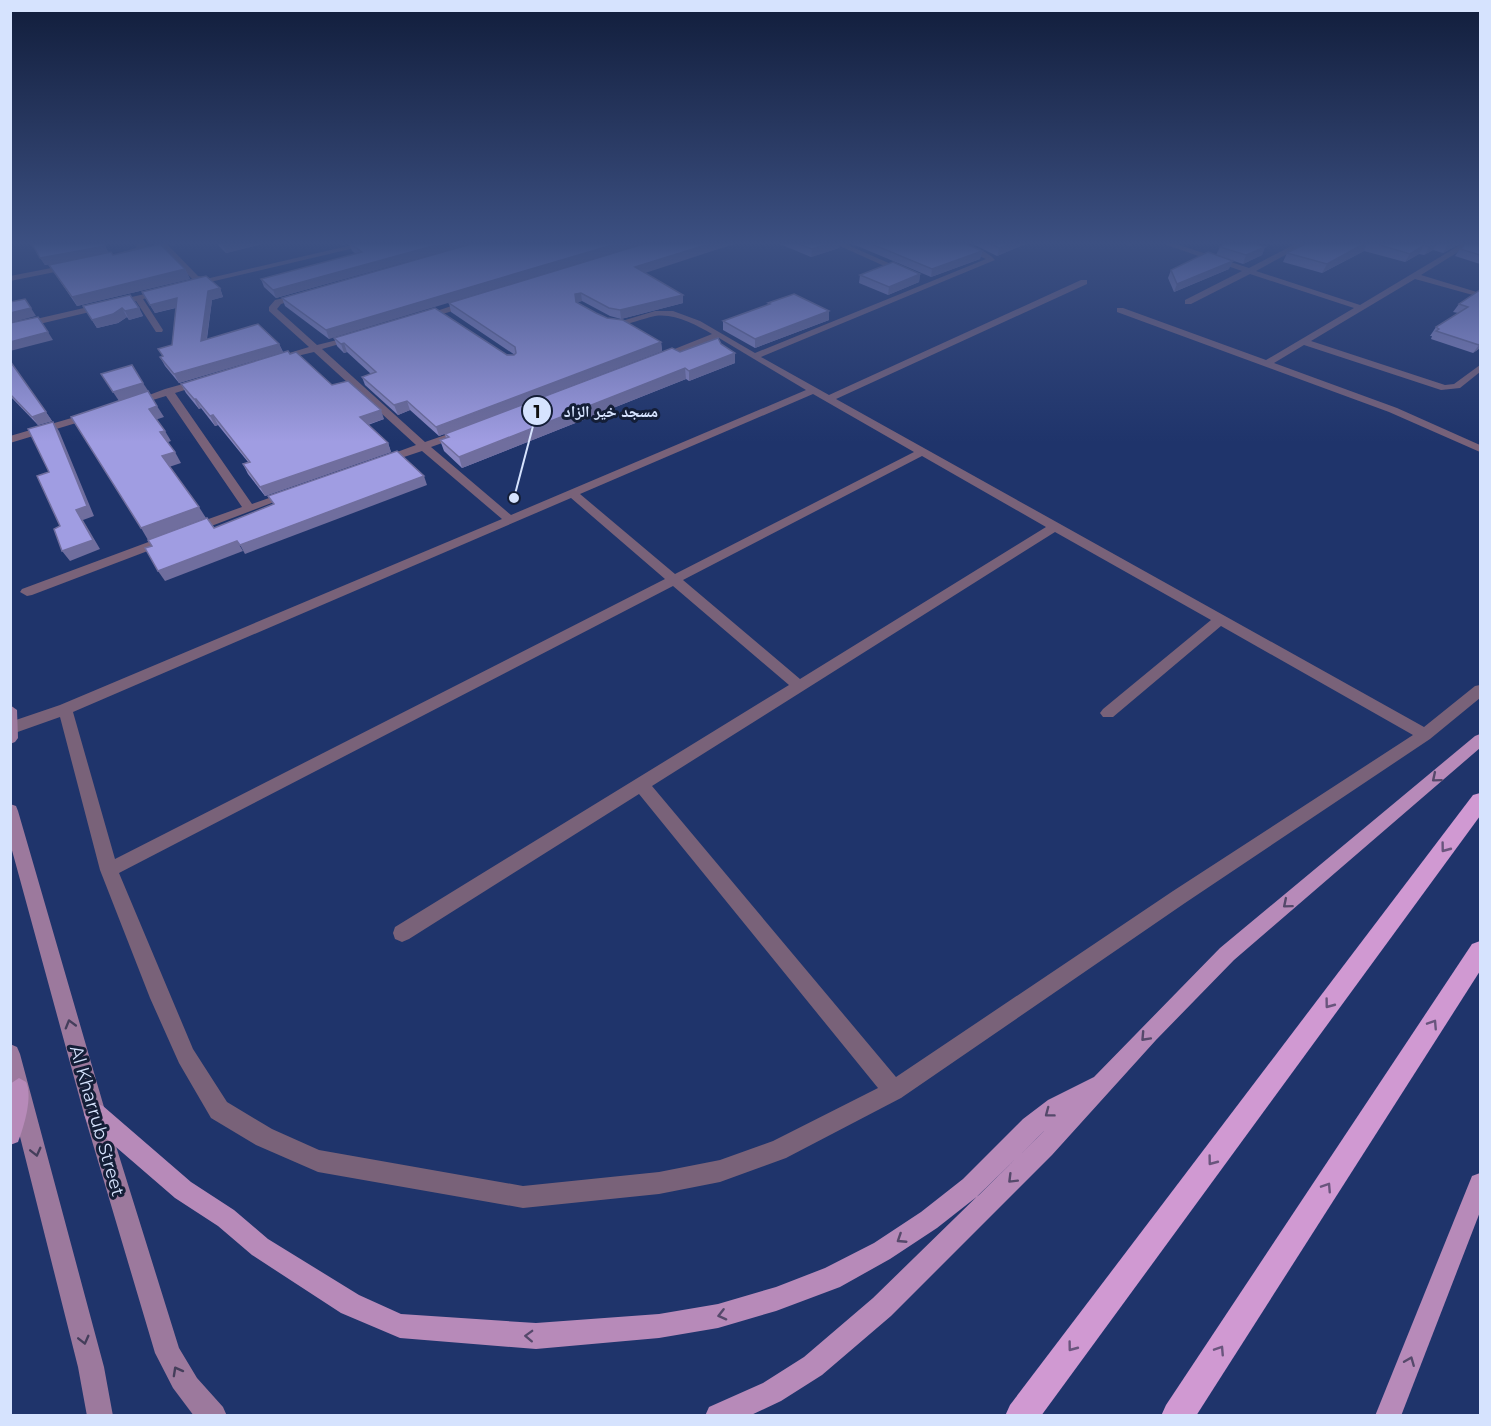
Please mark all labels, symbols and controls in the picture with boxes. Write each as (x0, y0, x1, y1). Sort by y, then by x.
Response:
callout: مسجد خير الزاد (522, 394, 670, 428)
text: 1 (533, 401, 541, 423)
text: مسجد خير الزاد (564, 402, 658, 421)
one-way arrow (1432, 771, 1443, 782)
one-way arrow (1442, 842, 1453, 853)
one-way arrow (1283, 896, 1294, 907)
one-way arrow (1325, 998, 1336, 1009)
one-way arrow (64, 1019, 77, 1029)
one-way arrow (1426, 1020, 1438, 1030)
one-way arrow (1141, 1030, 1152, 1041)
street label: Al Kharrub Street (65, 1043, 129, 1199)
one-way arrow (1045, 1106, 1056, 1117)
one-way arrow (28, 1146, 41, 1156)
one-way arrow (1208, 1154, 1219, 1165)
one-way arrow (1008, 1172, 1019, 1183)
one-way arrow (1319, 1183, 1331, 1193)
one-way arrow (897, 1231, 907, 1243)
one-way arrow (717, 1307, 727, 1320)
one-way arrow (524, 1329, 533, 1342)
one-way arrow (77, 1335, 90, 1345)
one-way arrow (1069, 1341, 1080, 1352)
one-way arrow (1213, 1346, 1224, 1357)
one-way arrow (1403, 1356, 1415, 1367)
one-way arrow (173, 1366, 184, 1377)

